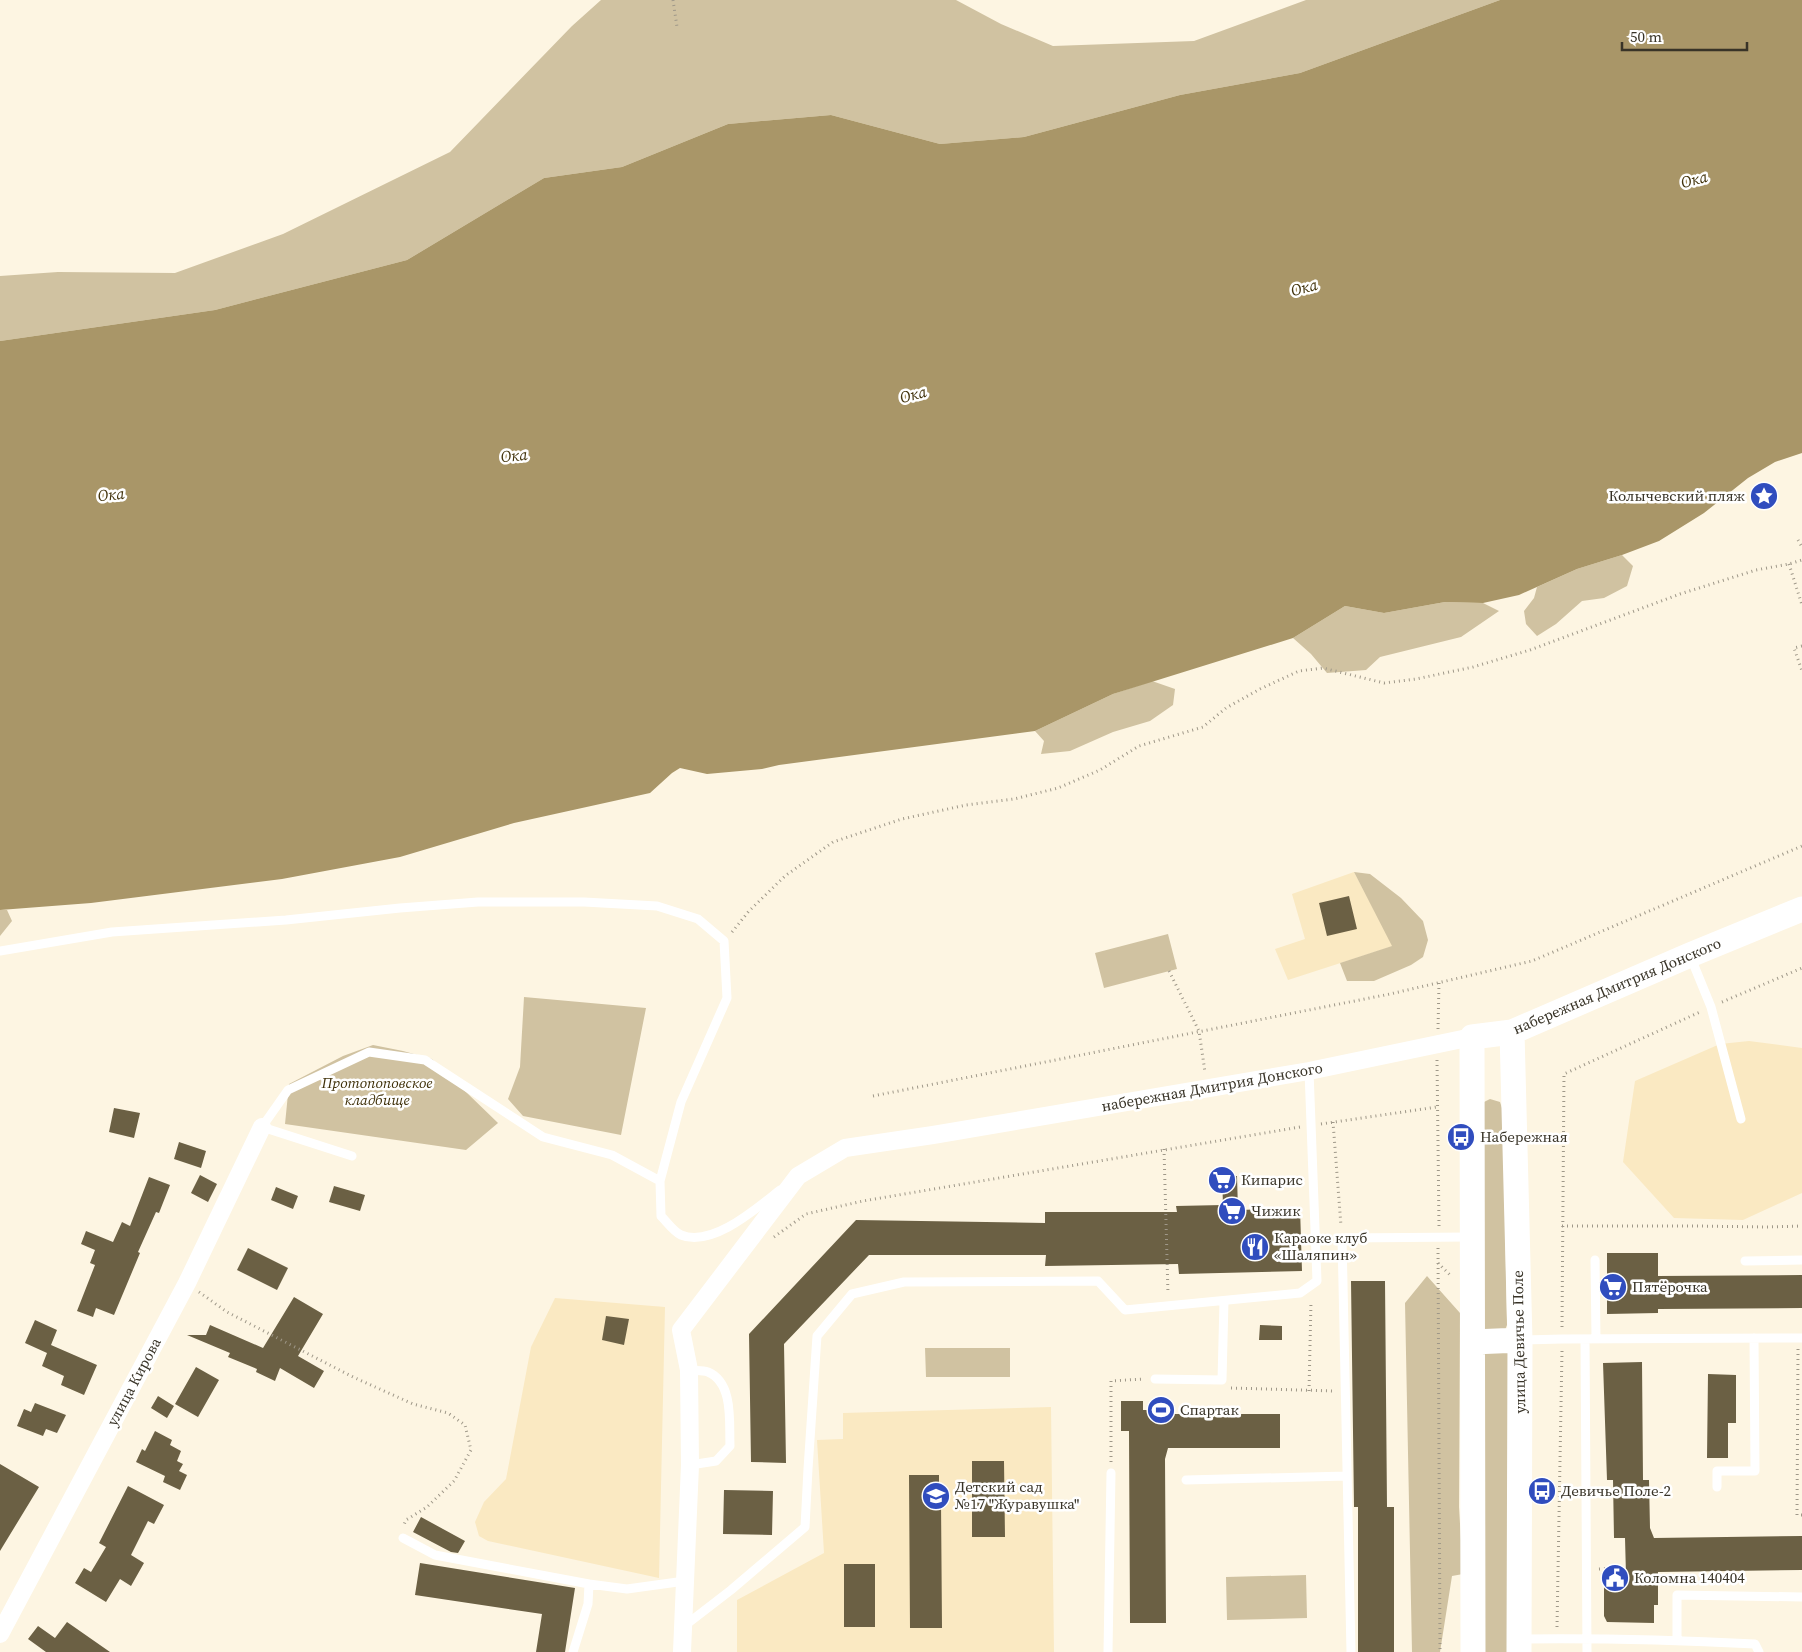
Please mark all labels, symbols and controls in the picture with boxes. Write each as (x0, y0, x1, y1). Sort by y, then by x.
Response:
scale bar (1622, 20, 1747, 52)
text: 50 m (1630, 26, 1662, 47)
water label: Ока (1678, 165, 1710, 193)
water label: Ока (1288, 273, 1320, 301)
water label: Ока (897, 380, 929, 408)
water label: Ока (500, 443, 529, 467)
place icon: Колычевский пляж (1749, 481, 1779, 511)
water label: Ока (97, 482, 126, 506)
place label: Колычевский пляж (1609, 485, 1746, 506)
street label: набережная Дмитрия Донского (1509, 932, 1724, 1039)
street label: набережная Дмитрия Донского (1100, 1057, 1324, 1116)
park label: Протопоповское кладбище (321, 1072, 432, 1110)
bus stop icon: Набережная (1446, 1122, 1476, 1152)
place label: Набережная (1480, 1126, 1568, 1147)
supermarket icon: Кипарис (1207, 1165, 1237, 1195)
place label: Кипарис (1241, 1169, 1303, 1190)
supermarket icon: Чижик (1217, 1196, 1247, 1226)
place label: Чижик (1251, 1200, 1301, 1221)
place label: Караоке клуб «Шаляпин» (1274, 1227, 1367, 1265)
restaurant icon: Караоке клуб «Шаляпин» (1240, 1232, 1270, 1262)
street label: улица Девичье Поле (1507, 1270, 1530, 1414)
supermarket icon: Пятёрочка (1598, 1272, 1628, 1302)
place label: Пятёрочка (1632, 1276, 1708, 1297)
street label: улица Кирова (101, 1334, 166, 1430)
sports icon: Спартак (1146, 1395, 1176, 1425)
place label: Спартак (1180, 1399, 1239, 1420)
place label: Детский сад №17 "Журавушка" (954, 1476, 1079, 1514)
bus stop icon: Девичье Поле-2 (1527, 1476, 1557, 1506)
place label: Девичье Поле-2 (1561, 1480, 1671, 1501)
school or university icon: Детский сад №17 "Журавушка" (921, 1481, 951, 1511)
public building icon: Коломна 140404 (1600, 1563, 1630, 1593)
place label: Коломна 140404 (1634, 1567, 1745, 1588)

